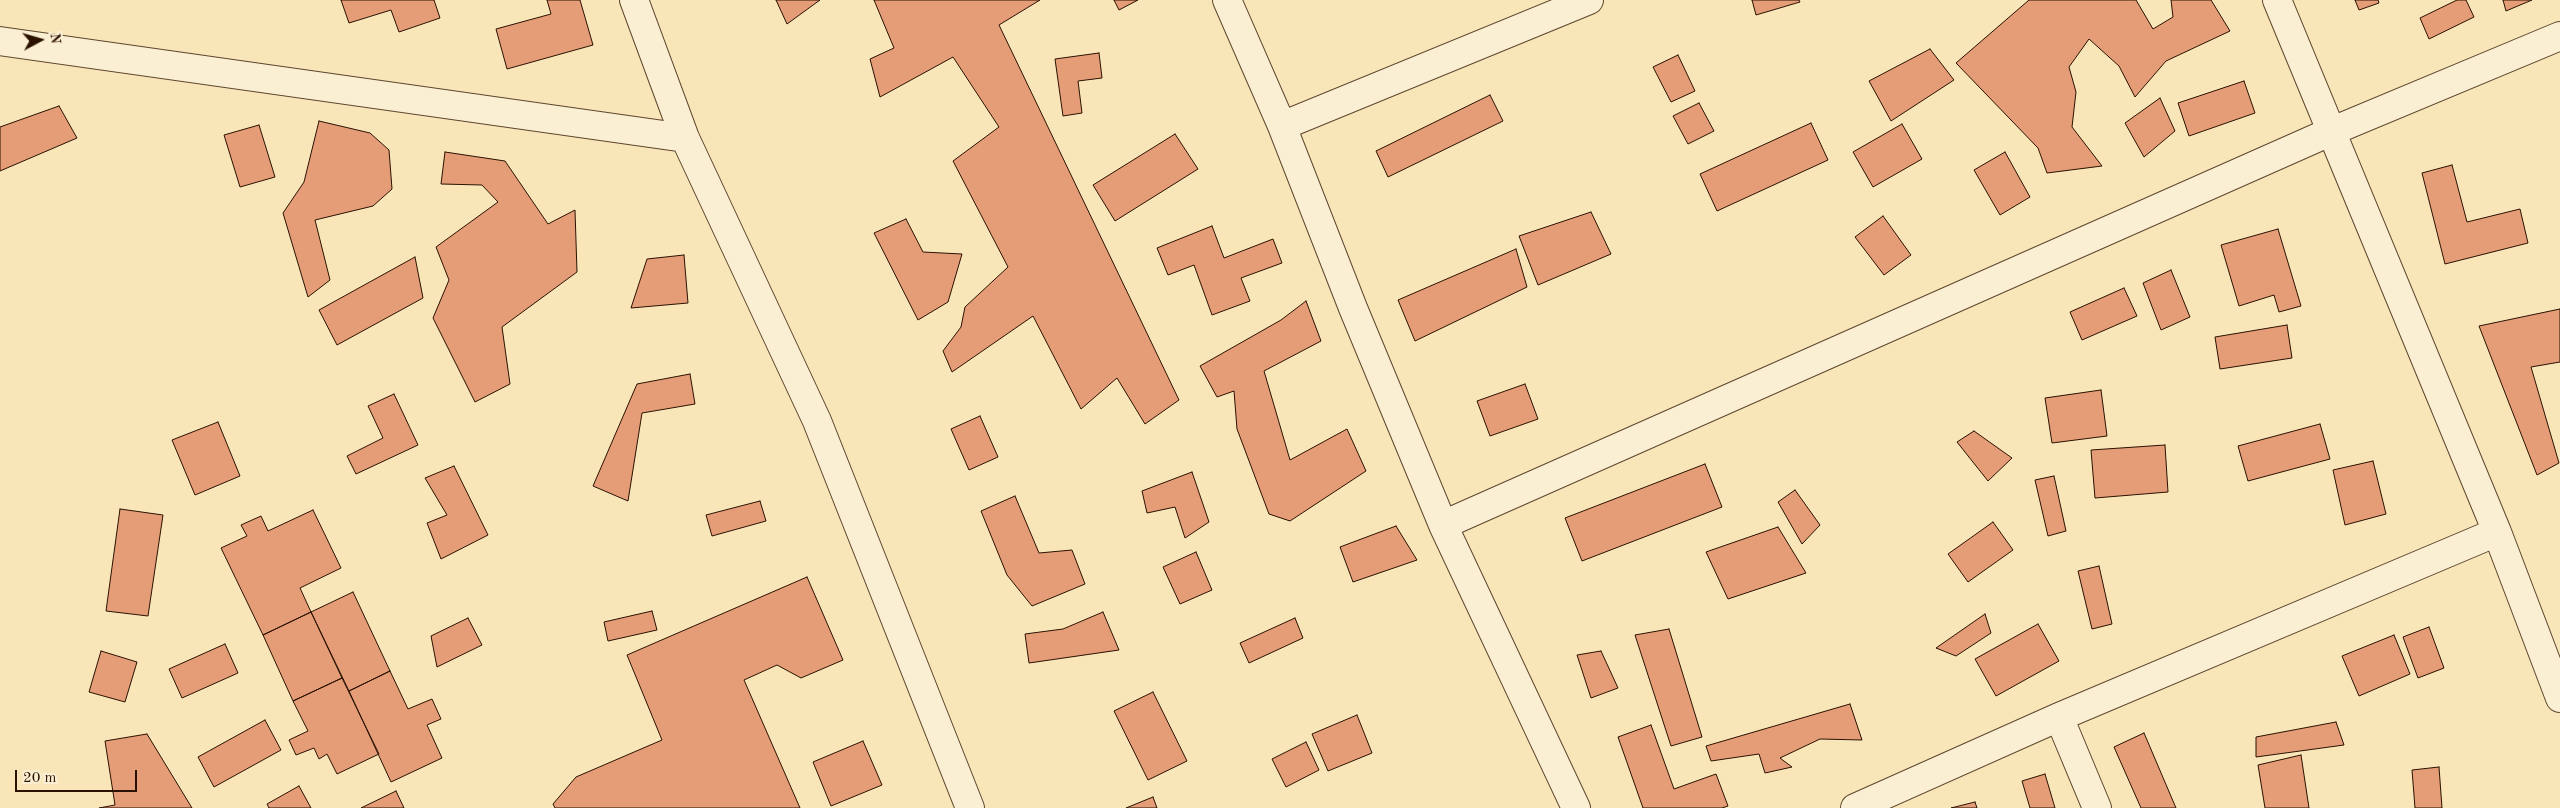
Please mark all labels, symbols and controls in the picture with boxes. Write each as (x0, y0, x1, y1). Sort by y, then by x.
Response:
north arrow (15, 15, 65, 65)
text: N (47, 32, 62, 44)
scale bar (18, 760, 140, 792)
text: 20 m (23, 771, 57, 786)

